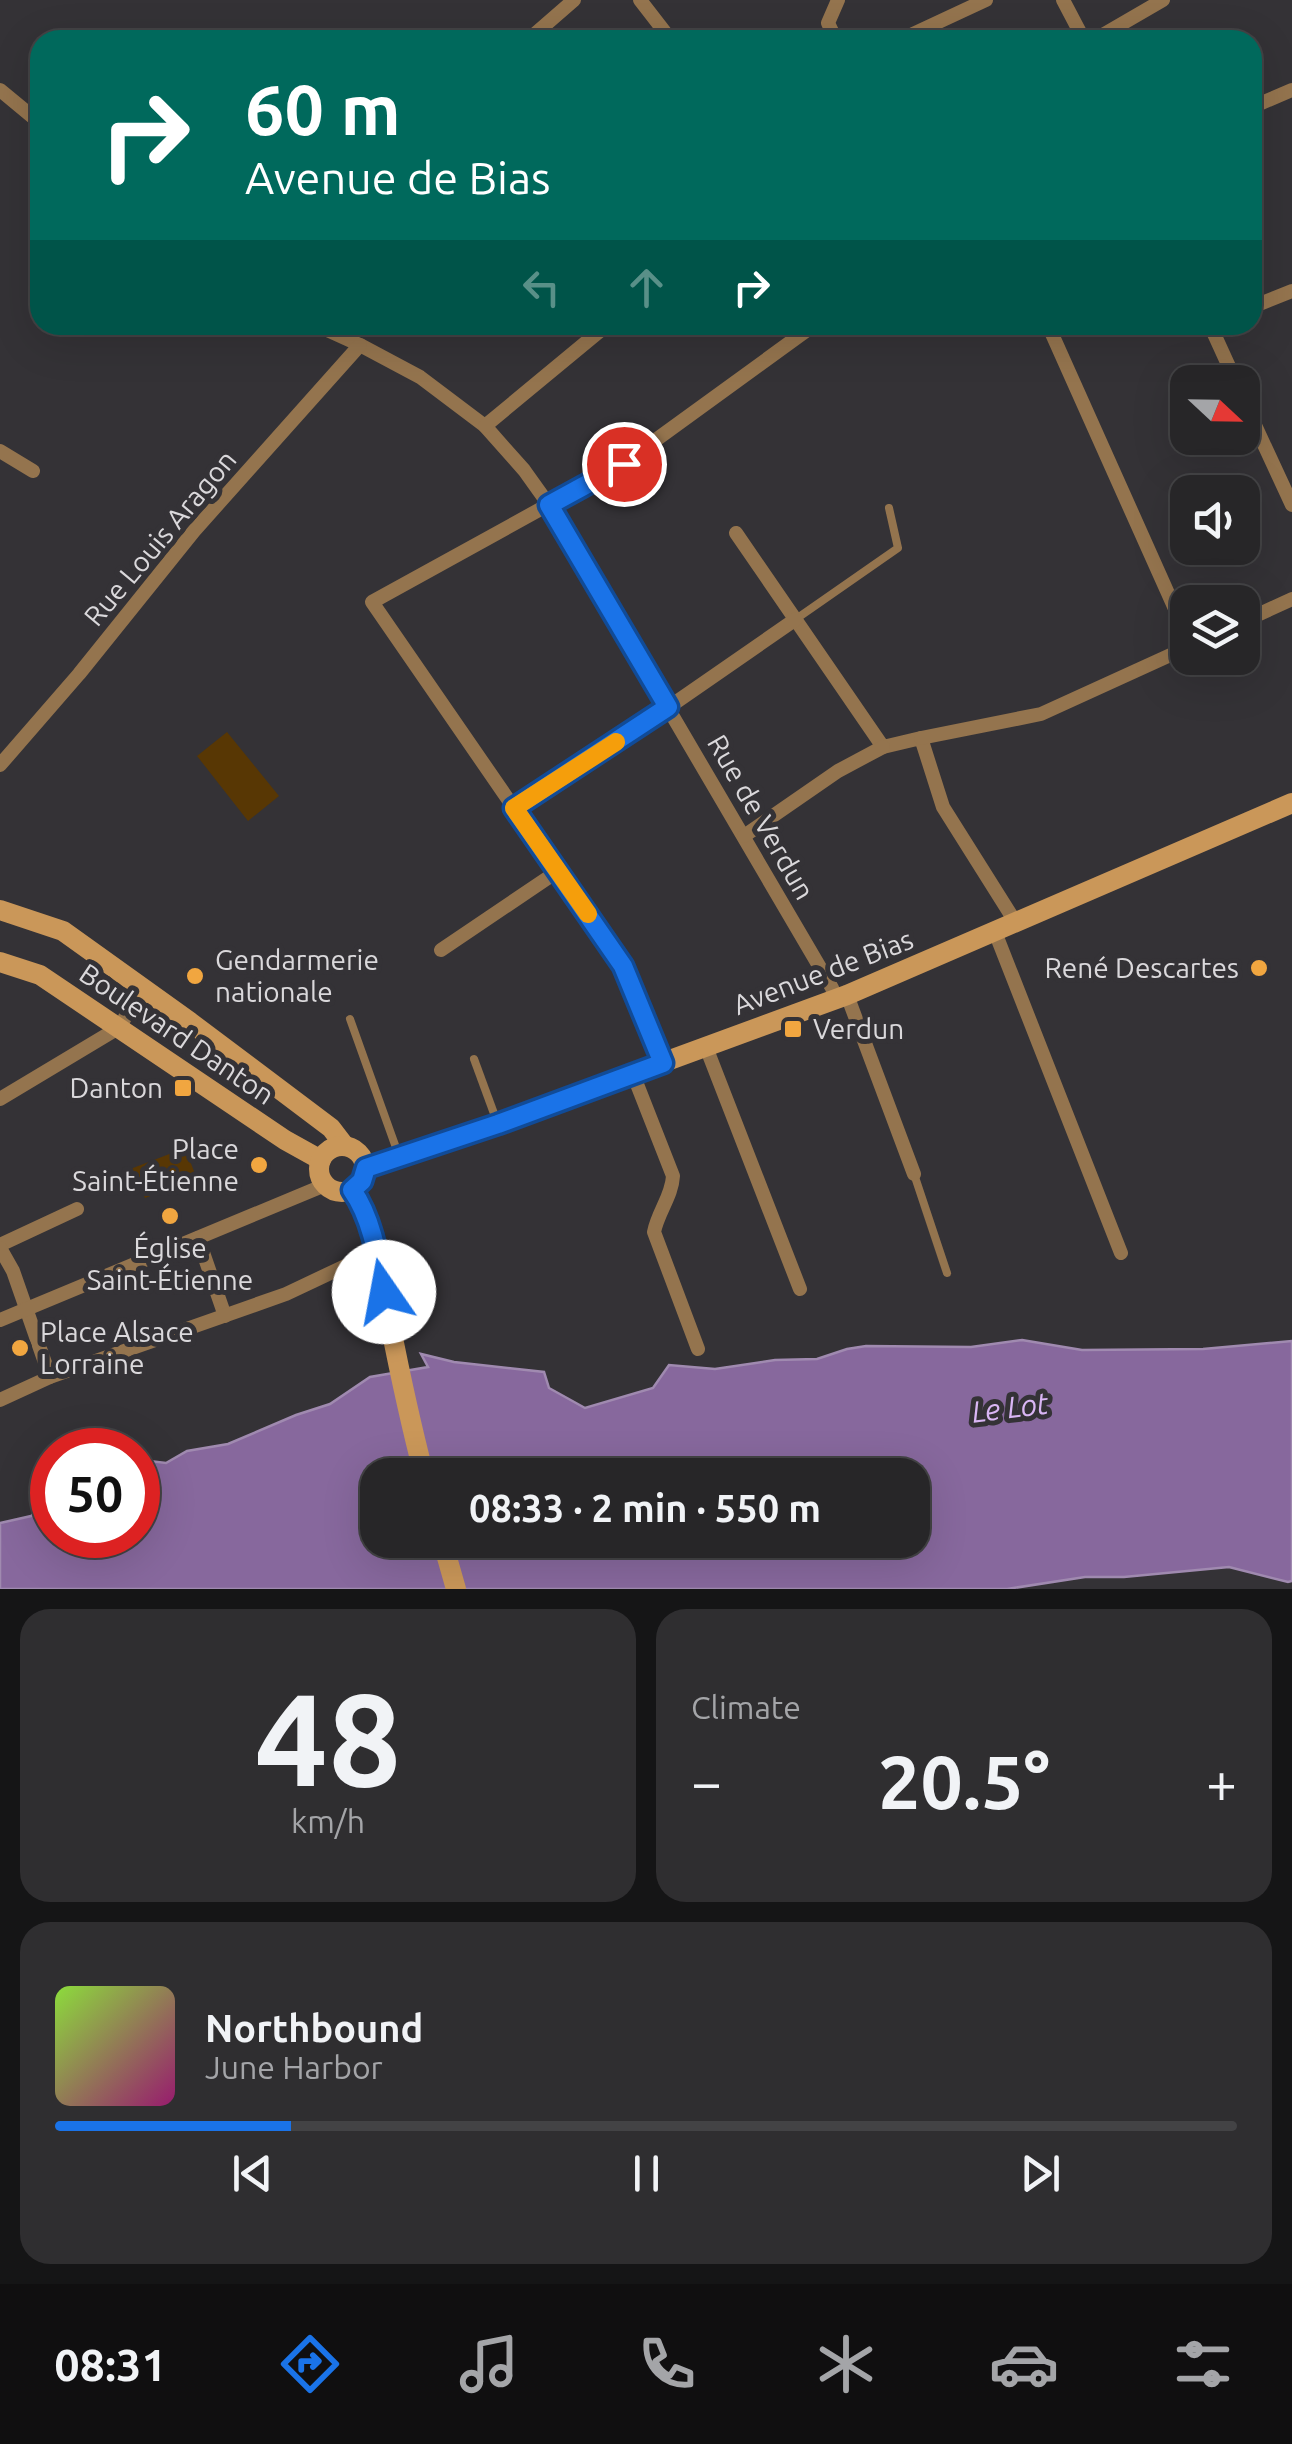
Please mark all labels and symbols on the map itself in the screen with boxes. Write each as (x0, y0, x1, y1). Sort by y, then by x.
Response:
north arrow (1170, 365, 1260, 455)
pin (582, 422, 667, 507)
street label: Rue Louis Aragon (77, 444, 242, 631)
street label: Rue de Verdun (702, 729, 821, 904)
street label: Avenue de Bias (729, 923, 917, 1020)
place label: Gendarmerie nationale (215, 944, 379, 1007)
place label: René Descartes (1044, 952, 1239, 983)
street label: Boulevard Danton (73, 956, 281, 1112)
marker: René Descartes (1248, 957, 1270, 979)
marker: Gendarmerie nationale (184, 965, 206, 987)
place label: Verdun (813, 1013, 904, 1044)
marker: Verdun (782, 1018, 804, 1040)
place label: Danton (70, 1071, 163, 1105)
marker: Danton (172, 1077, 194, 1099)
place label: Place Saint-Étienne (72, 1133, 239, 1196)
marker: Place Saint-Étienne (248, 1154, 270, 1176)
marker: Église Saint-Étienne (159, 1205, 181, 1227)
place label: Église Saint-Étienne (87, 1231, 253, 1295)
position arrow (332, 1240, 436, 1344)
place label: Place Alsace Lorraine (40, 1316, 194, 1379)
marker: Place Alsace Lorraine (9, 1337, 31, 1359)
water label: Le Lot (970, 1385, 1050, 1429)
speed limit sign: 50 (30, 1428, 160, 1558)

